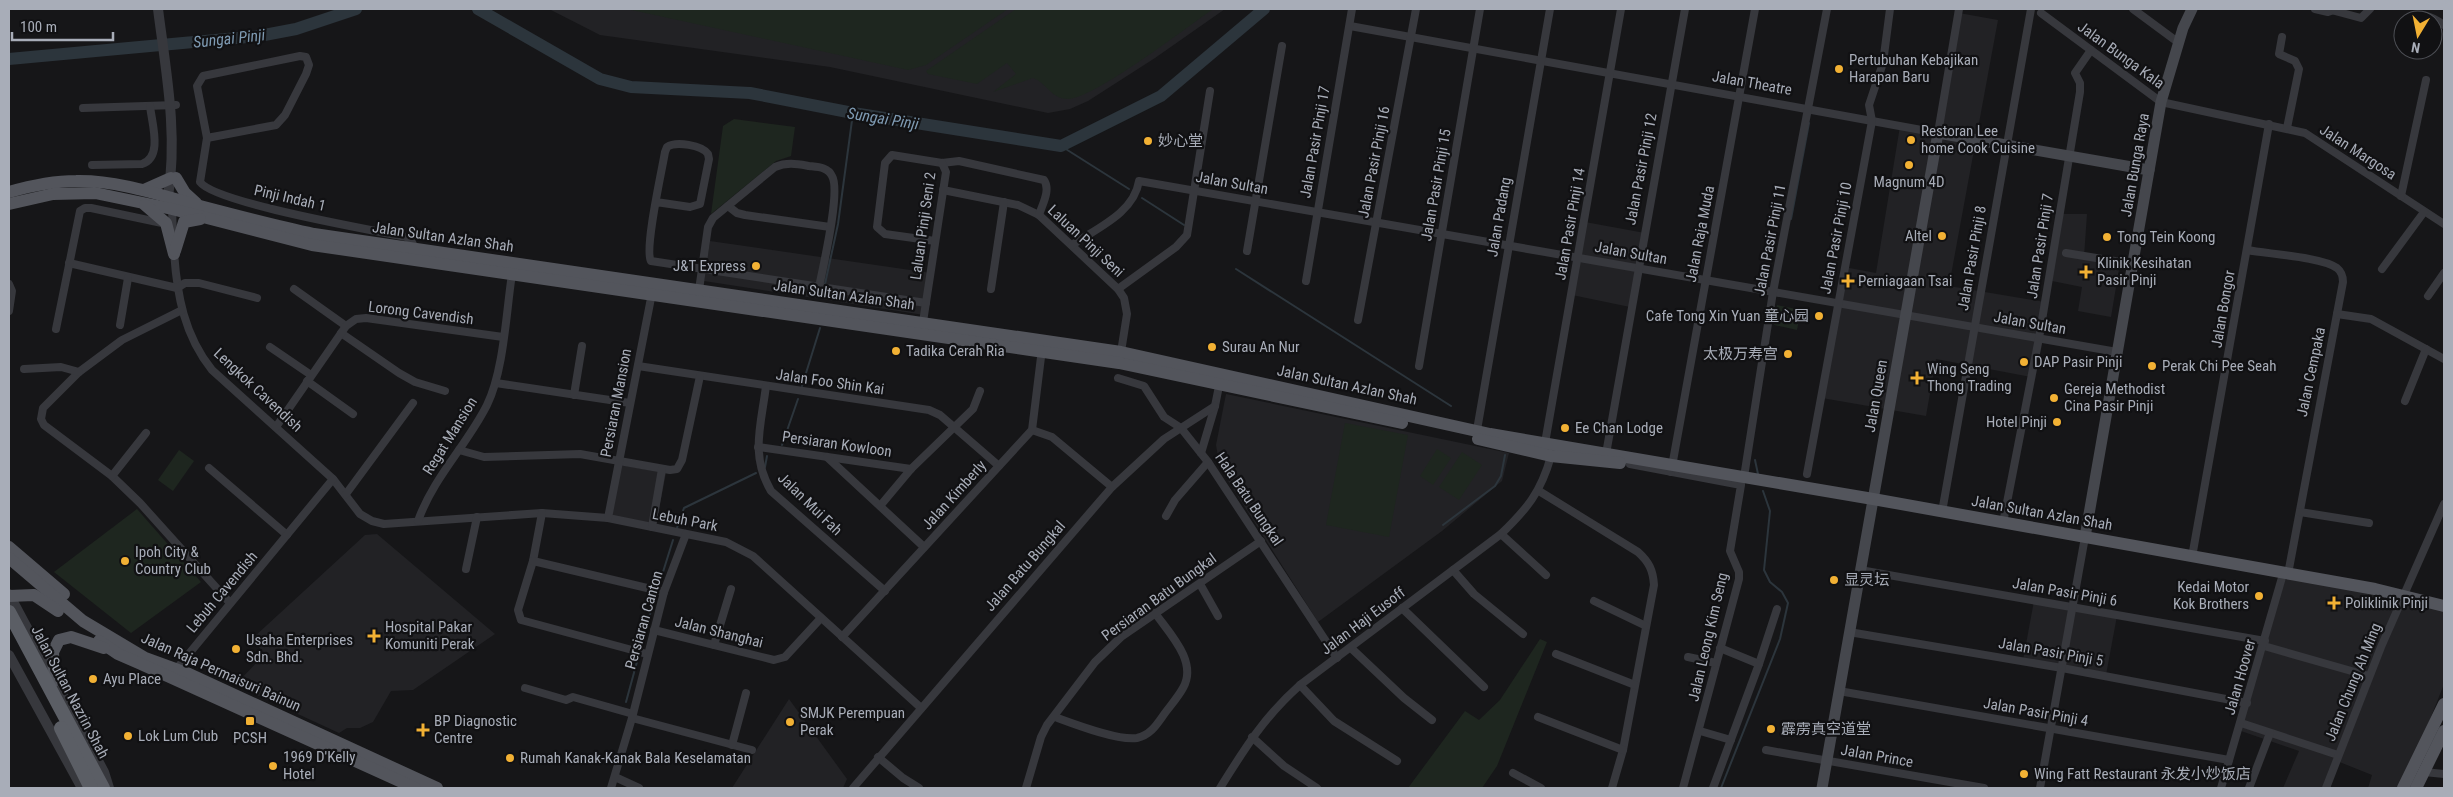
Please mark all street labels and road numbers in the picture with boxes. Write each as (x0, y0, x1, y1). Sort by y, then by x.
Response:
street label: Jalan Bunga Kala (2074, 18, 2168, 92)
street label: Jalan Theatre (1711, 67, 1793, 99)
street label: Jalan Pasir Pinji 17 (1296, 85, 1334, 199)
street label: Jalan Pasir Pinji 16 (1354, 105, 1394, 219)
street label: Jalan Pasir Pinji 12 (1621, 112, 1661, 226)
street label: Jalan Bunga Raya (2117, 112, 2153, 218)
street label: Jalan Margosa (2316, 121, 2400, 183)
street label: Jalan Pasir Pinji 15 (1417, 128, 1455, 242)
street label: Jalan Pasir Pinji 14 (1551, 167, 1589, 281)
street label: Jalan Sultan (1194, 168, 1270, 198)
street label: Laluan Pinji Seni 2 (907, 171, 939, 281)
street label: Jalan Padang (1483, 176, 1515, 258)
street label: Pinji Indah 1 (252, 181, 328, 215)
street label: Jalan Pasir Pinji 10 (1816, 181, 1856, 295)
street label: Jalan Pasir Pinji 11 (1750, 183, 1790, 297)
street label: Jalan Raja Muda (1682, 184, 1718, 284)
street label: Jalan Pasir Pinji 7 (2023, 192, 2057, 300)
street label: Laluan Pinji Seni (1044, 201, 1128, 281)
street label: Jalan Pasir Pinji 8 (1954, 204, 1990, 312)
street label: Jalan Sultan Azlan Shah (371, 218, 515, 256)
street label: Jalan Sultan (1593, 238, 1669, 268)
street label: Jalan Bongor (2207, 268, 2239, 349)
street label: Jalan Sultan Azlan Shah (772, 276, 916, 314)
street label: Lorong Cavendish (367, 298, 475, 328)
street label: Jalan Sultan (1992, 308, 2068, 338)
street label: Jalan Cempaka (2293, 326, 2329, 418)
street label: Lengkok Cavendish (210, 344, 306, 436)
street label: Persiaran Mansion (597, 347, 635, 459)
street label: Jalan Queen (1861, 358, 1891, 434)
street label: Jalan Sultan Azlan Shah (1275, 361, 1419, 409)
street label: Jalan Foo Shin Kai (775, 365, 885, 399)
street label: Regat Mansion (419, 394, 481, 478)
street label: Persiaran Kowloon (781, 427, 893, 461)
street label: Hala Batu Bungkal (1211, 449, 1287, 549)
street label: Jalan Kimberly (918, 457, 990, 533)
street label: Jalan Mui Fah (774, 469, 846, 539)
street label: Jalan Sultan Azlan Shah (1970, 492, 2114, 534)
street label: Lebuh Park (651, 505, 719, 535)
street label: Jalan Batu Bungkal (981, 517, 1069, 615)
street label: Lebuh Cavendish (183, 548, 261, 636)
street label: Persiaran Batu Bungkal (1098, 549, 1220, 645)
street label: Persiaran Canton (621, 569, 667, 671)
street label: Jalan Leong Kim Seng (1684, 571, 1732, 703)
street label: Jalan Pasir Pinji 6 (2011, 574, 2119, 610)
street label: Jalan Haji Eusoff (1317, 583, 1409, 659)
street label: Jalan Shanghai (673, 612, 765, 652)
street label: Jalan Chung Ah Ming (2321, 620, 2385, 744)
street label: Jalan Sultan Nazrin Shah (27, 623, 113, 761)
street label: Jalan Raja Permaisuri Bainun (138, 629, 304, 715)
street label: Jalan Pasir Pinji 5 (1997, 634, 2105, 670)
street label: Jalan Hoover (2221, 637, 2260, 717)
street label: Jalan Pasir Pinji 4 (1982, 694, 2090, 730)
street label: Jalan Prince (1839, 741, 1915, 771)

